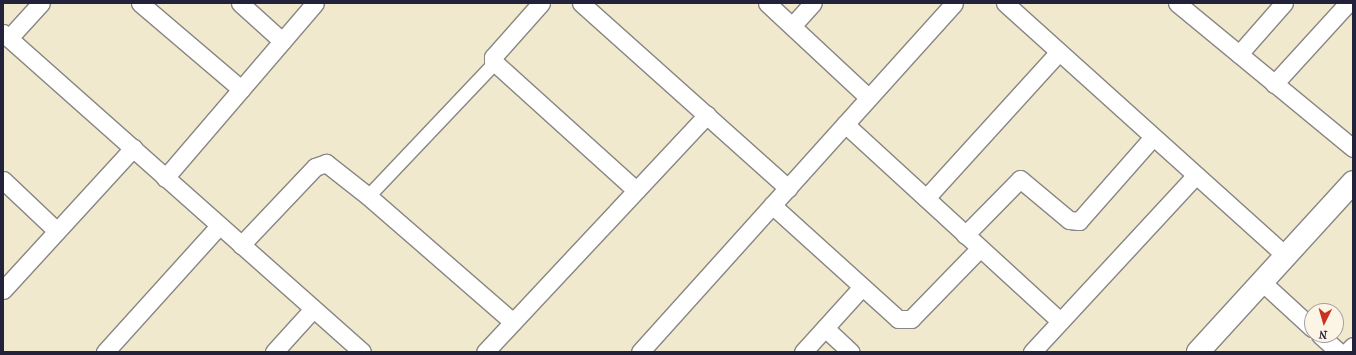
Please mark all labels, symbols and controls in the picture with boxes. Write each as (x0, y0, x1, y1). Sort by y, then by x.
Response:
north arrow (1304, 303, 1344, 343)
text: N (1318, 328, 1328, 341)

